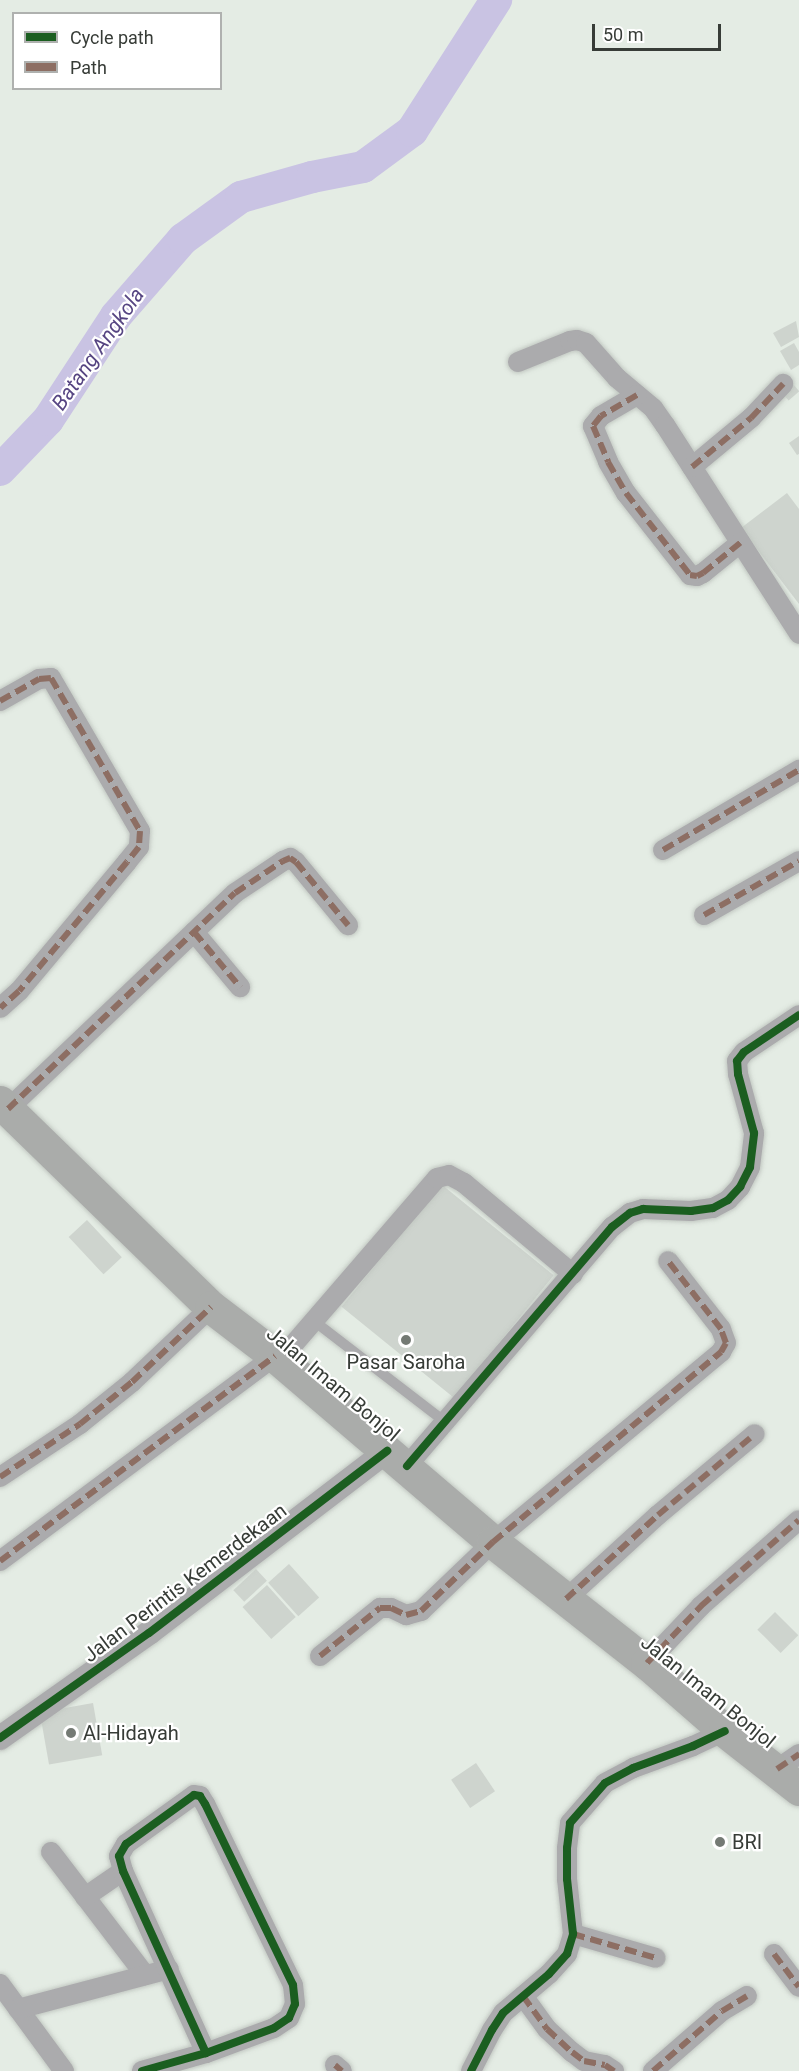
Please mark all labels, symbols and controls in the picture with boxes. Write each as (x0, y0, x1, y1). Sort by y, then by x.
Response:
legend (12, 12, 222, 90)
scale bar (595, 12, 724, 50)
text: 50 m (603, 24, 643, 45)
text: Cycle path (70, 27, 154, 48)
text: Path (70, 57, 107, 78)
water label: Batang Angkola (47, 283, 149, 415)
street label: Jalan Imam Bonjol (262, 1321, 404, 1447)
marker: Pasar Saroha (399, 1333, 413, 1347)
place label: Pasar Saroha (347, 1350, 465, 1374)
street label: Jalan Perintis Kemerdekaan (79, 1499, 291, 1667)
street label: Jalan Imam Bonjol (636, 1630, 780, 1754)
place label: Al-Hidayah (83, 1721, 179, 1745)
marker: Al-Hidayah (64, 1726, 78, 1740)
place label: BRI (732, 1830, 762, 1854)
marker: BRI (713, 1835, 727, 1849)

